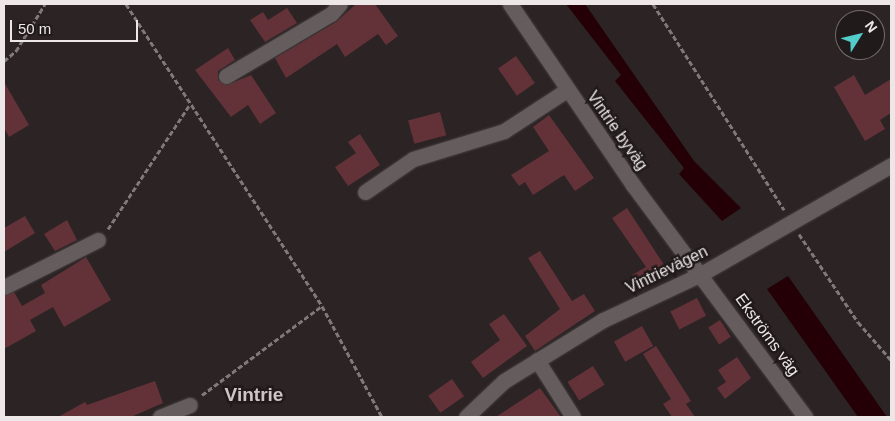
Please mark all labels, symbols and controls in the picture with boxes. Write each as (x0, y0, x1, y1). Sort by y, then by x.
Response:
scale bar (12, 10, 140, 42)
north arrow (835, 10, 885, 60)
text: N (862, 18, 881, 36)
text: 50 m (18, 20, 51, 37)
street label: Vintrie byväg (583, 88, 651, 174)
street label: Vintrievägen (623, 242, 711, 298)
street label: Ekströms väg (731, 290, 803, 380)
district label: Vintrie (225, 384, 283, 406)

